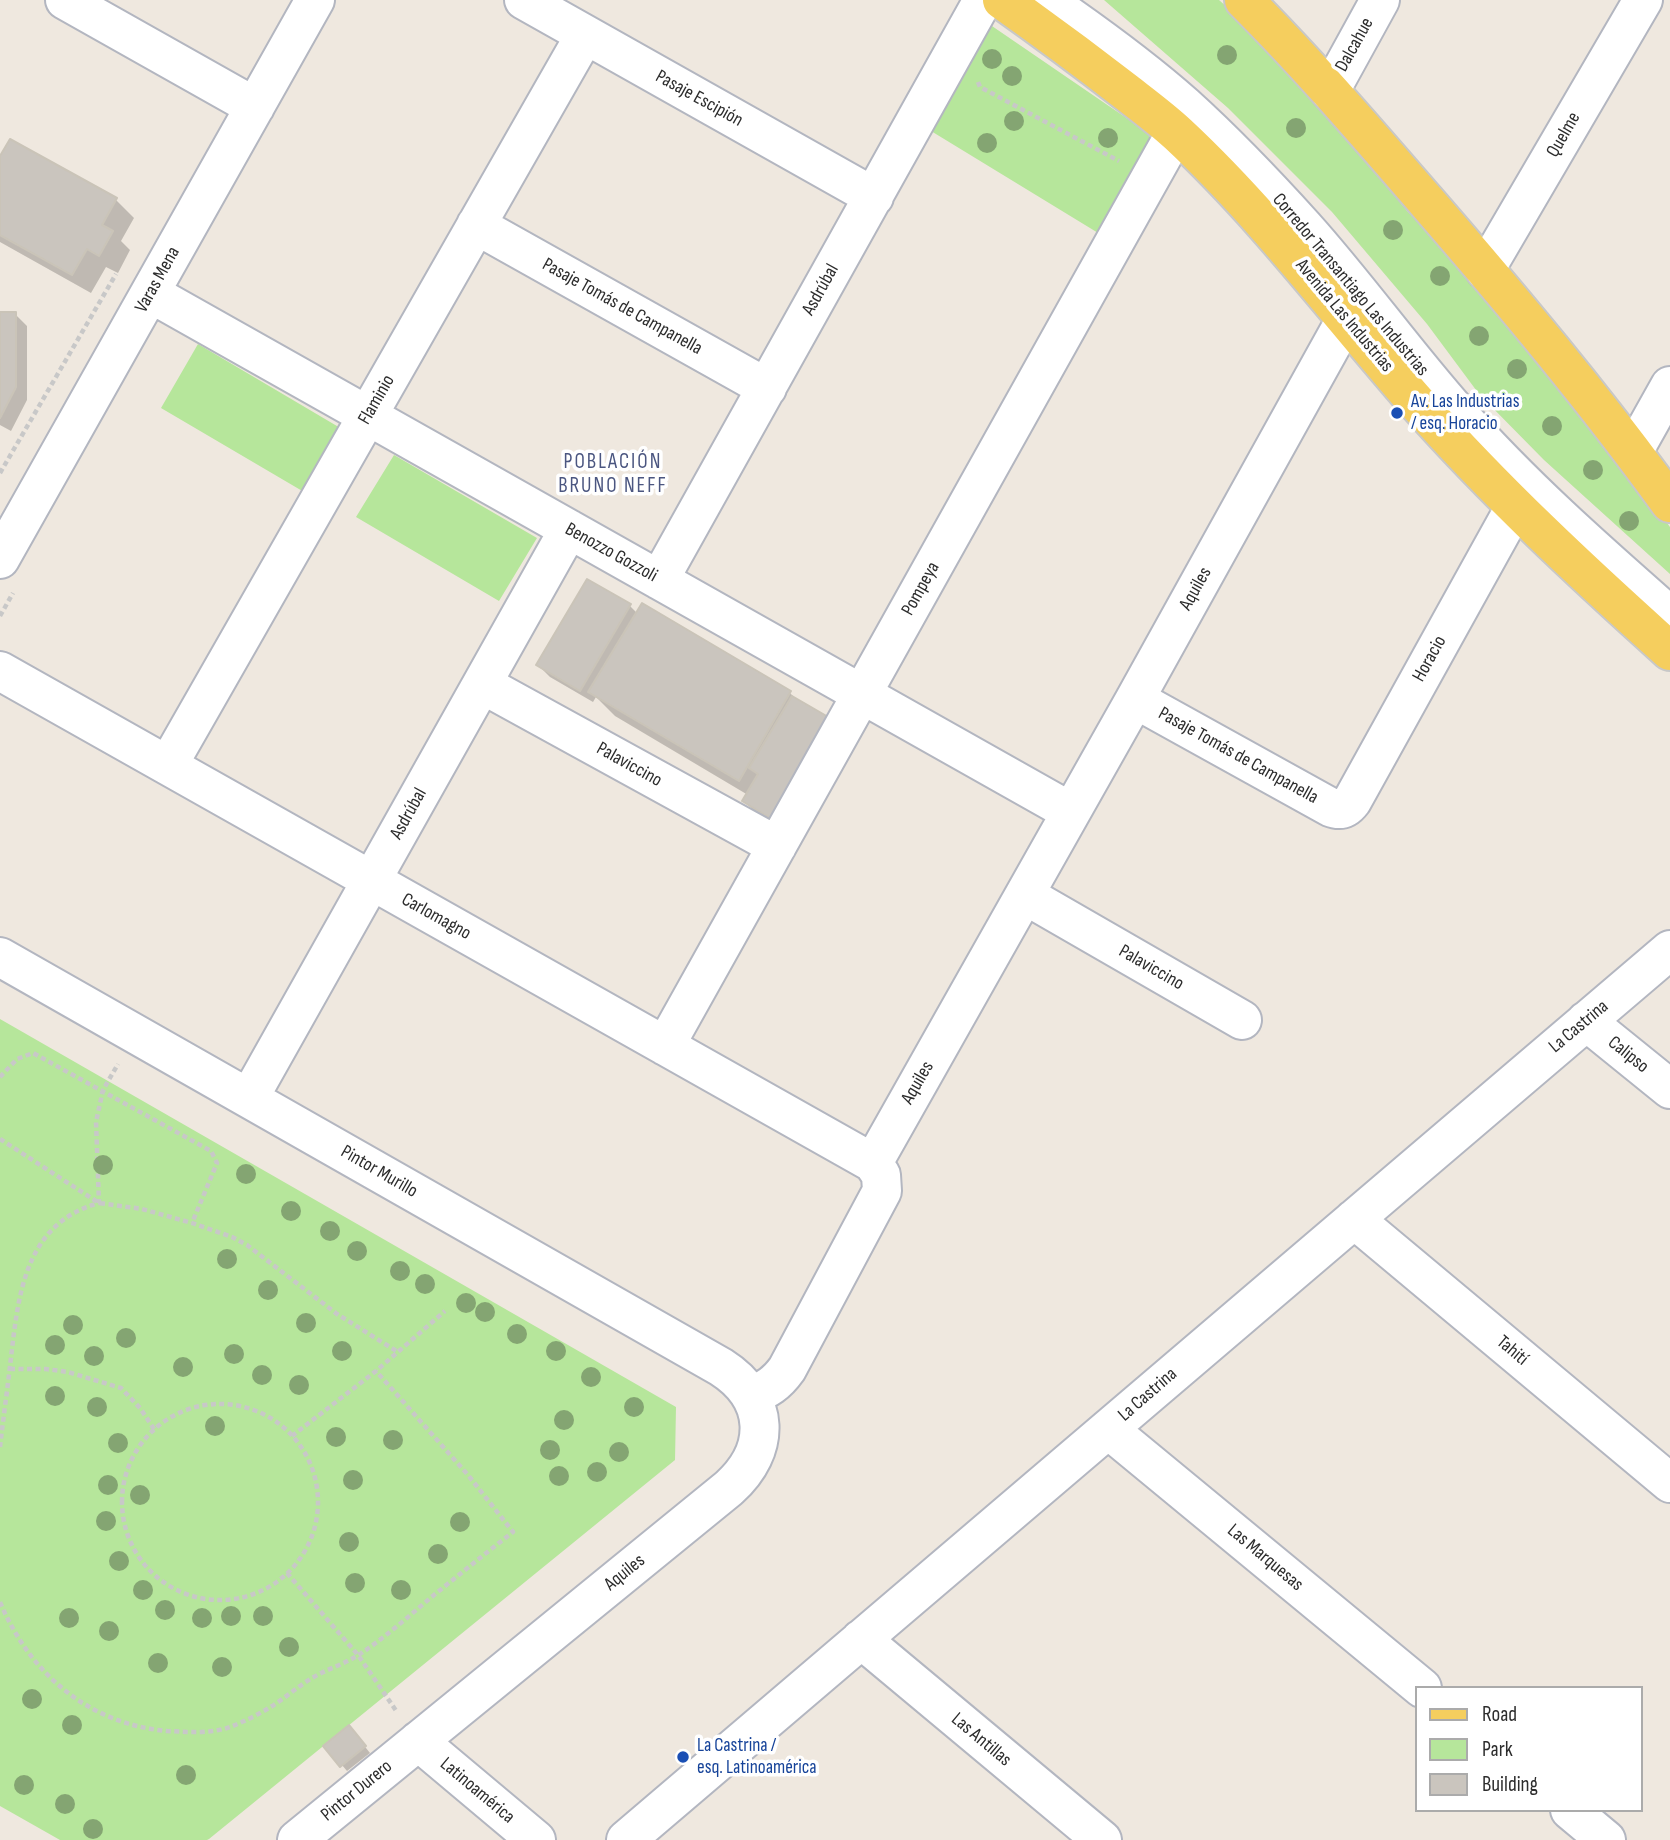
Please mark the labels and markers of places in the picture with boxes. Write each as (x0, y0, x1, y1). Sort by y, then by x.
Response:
place label: Av. Las Industrias / esq. Horacio (1411, 391, 1520, 435)
marker: Av. Las Industrias / esq. Horacio (1389, 405, 1405, 421)
place label: La Castrina / esq. Latinoamérica (697, 1735, 816, 1779)
marker: La Castrina / esq. Latinoamérica (675, 1749, 691, 1765)

